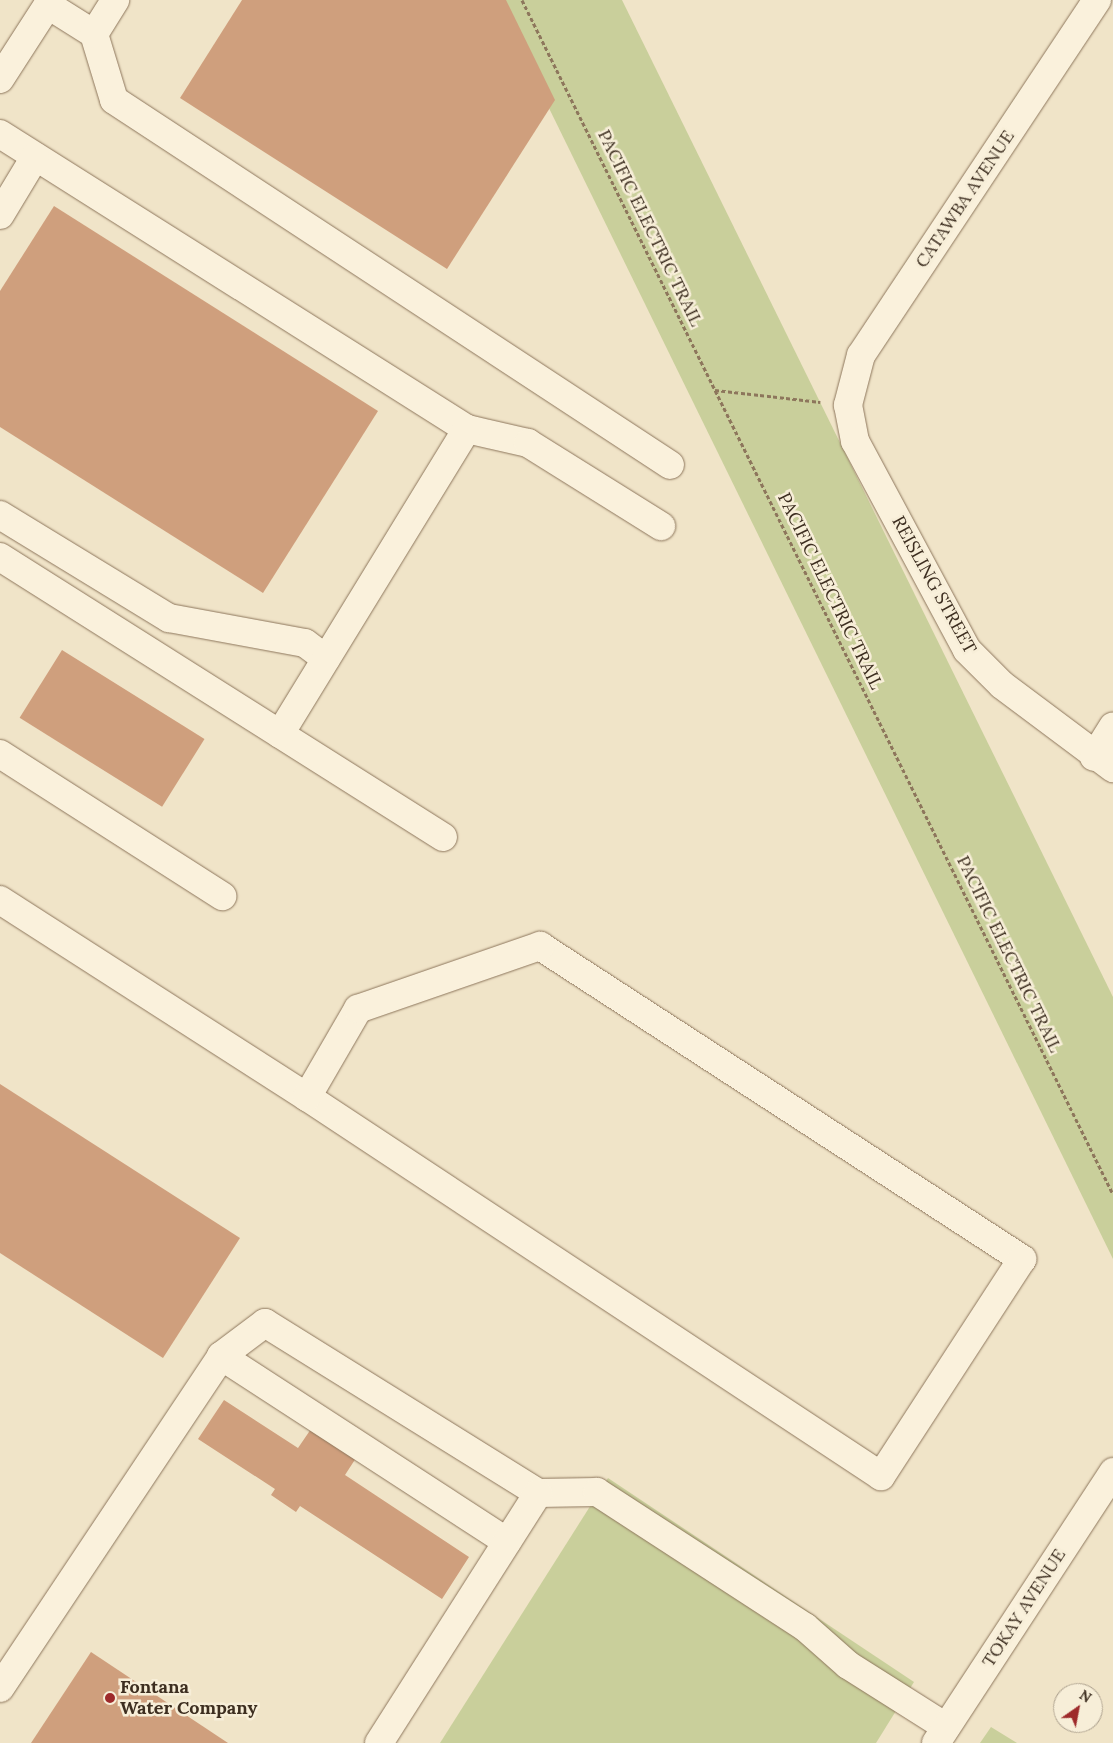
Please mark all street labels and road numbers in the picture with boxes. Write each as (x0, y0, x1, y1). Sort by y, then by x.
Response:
street label: PACIFIC ELECTRIC TRAIL (593, 126, 707, 330)
street label: CATAWBA AVENUE (911, 126, 1019, 272)
street label: PACIFIC ELECTRIC TRAIL (773, 489, 887, 693)
street label: REISLING STREET (887, 512, 981, 658)
street label: PACIFIC ELECTRIC TRAIL (952, 852, 1066, 1056)
street label: TOKAY AVENUE (978, 1545, 1070, 1671)

